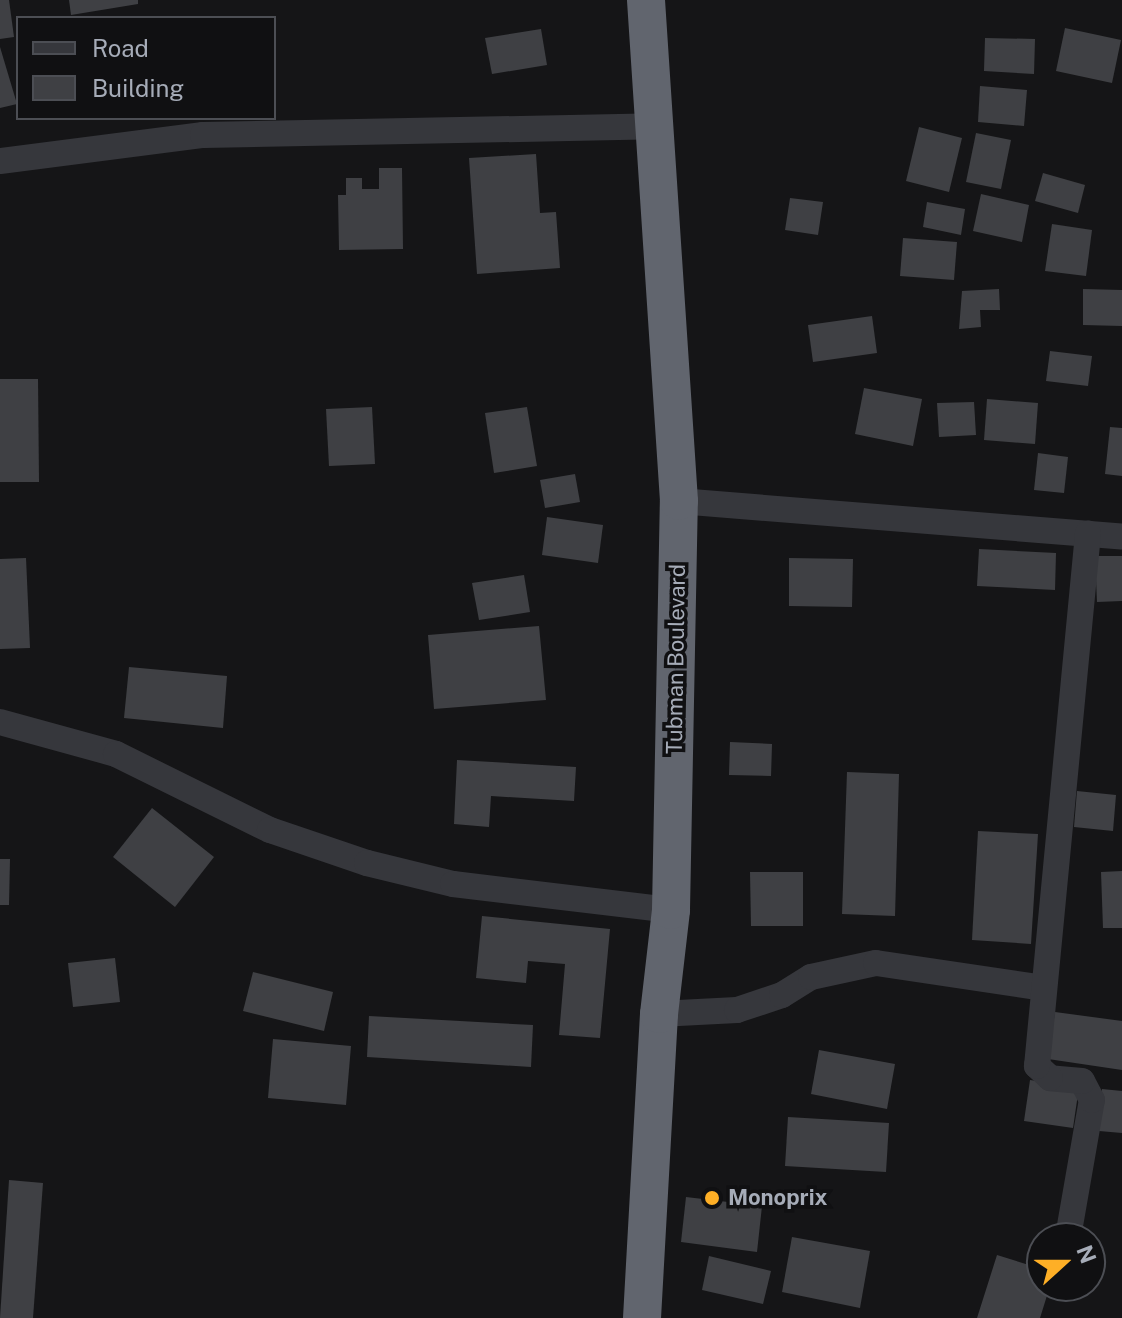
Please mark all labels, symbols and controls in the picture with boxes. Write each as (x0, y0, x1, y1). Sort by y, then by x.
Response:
legend (16, 16, 276, 120)
text: Road (92, 34, 149, 62)
text: Building (92, 74, 184, 102)
street label: Tubman Boulevard (661, 564, 691, 754)
place label: Monoprix (728, 1185, 827, 1211)
marker: Monoprix (703, 1189, 721, 1207)
north arrow (1026, 1222, 1106, 1302)
text: N (1071, 1241, 1102, 1267)

